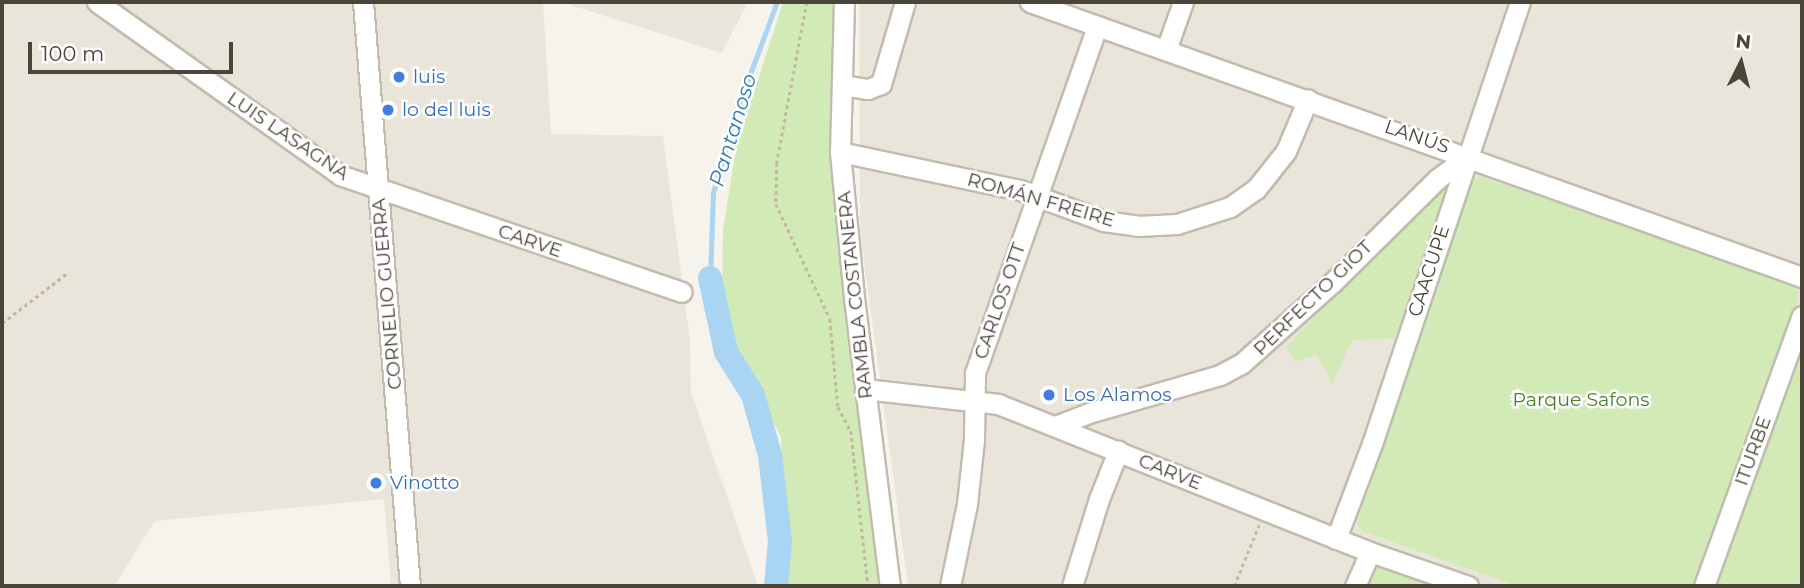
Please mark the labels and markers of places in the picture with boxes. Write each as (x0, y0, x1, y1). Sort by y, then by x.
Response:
place label: luis (413, 66, 445, 88)
marker: luis (391, 69, 407, 85)
place label: lo del luis (402, 99, 491, 121)
marker: lo del luis (380, 102, 396, 118)
place label: Los Alamos (1063, 384, 1171, 406)
marker: Los Alamos (1041, 387, 1057, 403)
place label: Vinotto (390, 472, 460, 494)
marker: Vinotto (368, 475, 384, 491)

